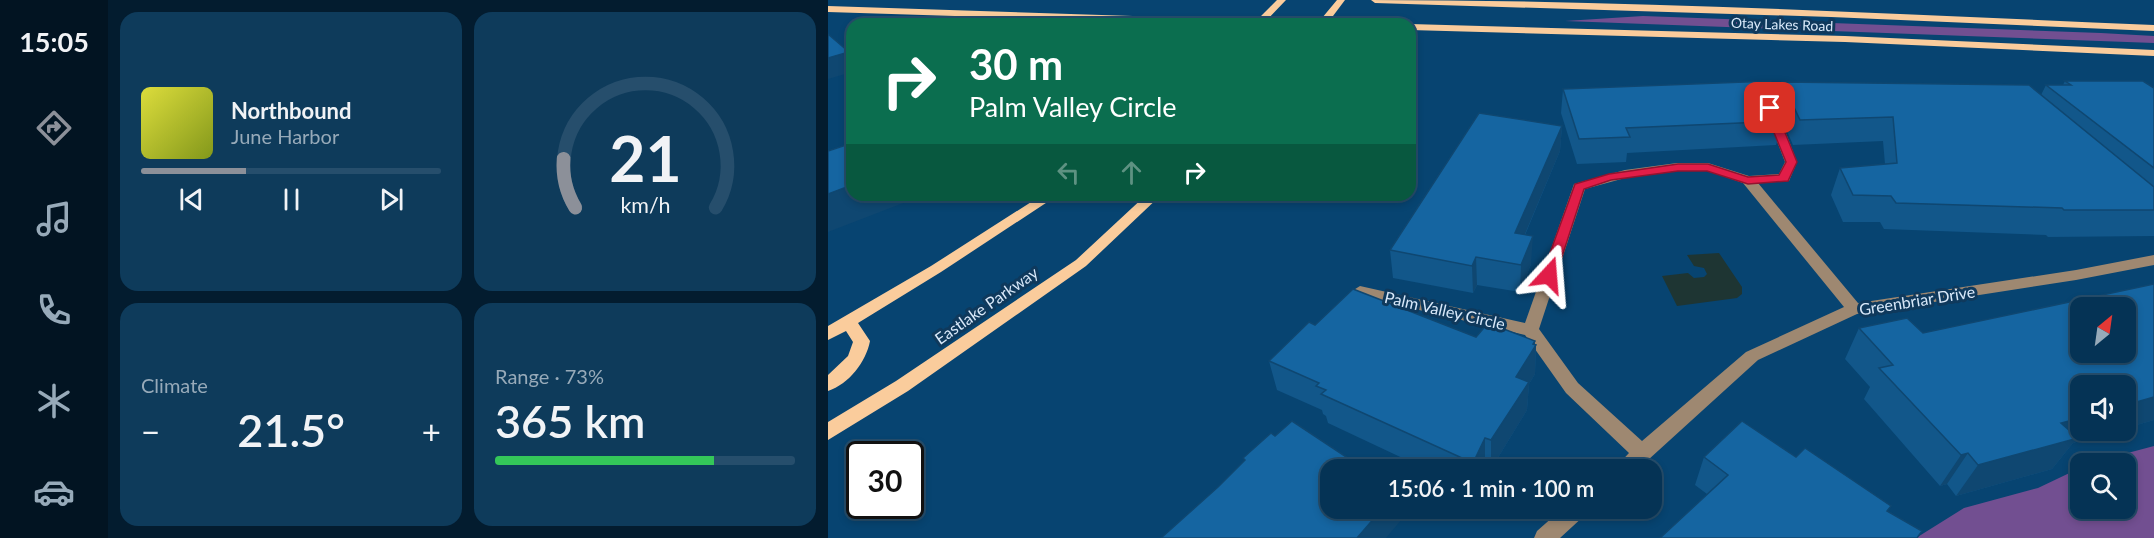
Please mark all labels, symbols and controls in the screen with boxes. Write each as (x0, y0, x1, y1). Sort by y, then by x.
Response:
street label: Otay Lakes Road (1731, 14, 1833, 34)
text: 15:05 (19, 25, 89, 58)
text: 30 m (969, 39, 1063, 89)
icon: right (870, 42, 948, 120)
pin (1744, 82, 1795, 133)
text: Palm Valley Circle (969, 90, 1177, 123)
icon: arrive (1753, 91, 1786, 124)
text: Northbound (231, 97, 351, 124)
icon: directions (33, 107, 75, 149)
text: 21 (609, 121, 681, 196)
text: June Harbor (231, 124, 339, 148)
icon: left (1052, 156, 1085, 189)
icon: ahead (1115, 156, 1148, 189)
icon: right (1178, 156, 1211, 189)
icon: previous (175, 183, 208, 216)
icon: pause (275, 183, 308, 216)
icon: next (375, 183, 408, 216)
text: km/h (620, 193, 670, 219)
icon: music (33, 198, 75, 240)
position arrow (1517, 243, 1581, 307)
street label: Eastlake Parkway (931, 262, 1042, 348)
street label: Greenbriar Drive (1858, 281, 1976, 319)
street label: Palm Valley Circle (1383, 287, 1507, 333)
icon: phone (33, 289, 75, 331)
north arrow (2070, 297, 2136, 363)
map controls (2070, 297, 2136, 519)
text: Range · 73% (495, 364, 604, 388)
text: Climate (141, 373, 208, 397)
button: sound (2070, 375, 2136, 441)
icon: climate (33, 380, 75, 422)
text: 365 km (495, 394, 645, 448)
text: 21.5° (237, 403, 345, 457)
text: − (141, 411, 160, 451)
text: + (422, 411, 441, 451)
speed limit sign: 30 (846, 441, 924, 519)
button: search (2070, 453, 2136, 519)
icon: car (33, 471, 75, 513)
text: 15:06 · 1 min · 100 m (1388, 475, 1594, 502)

